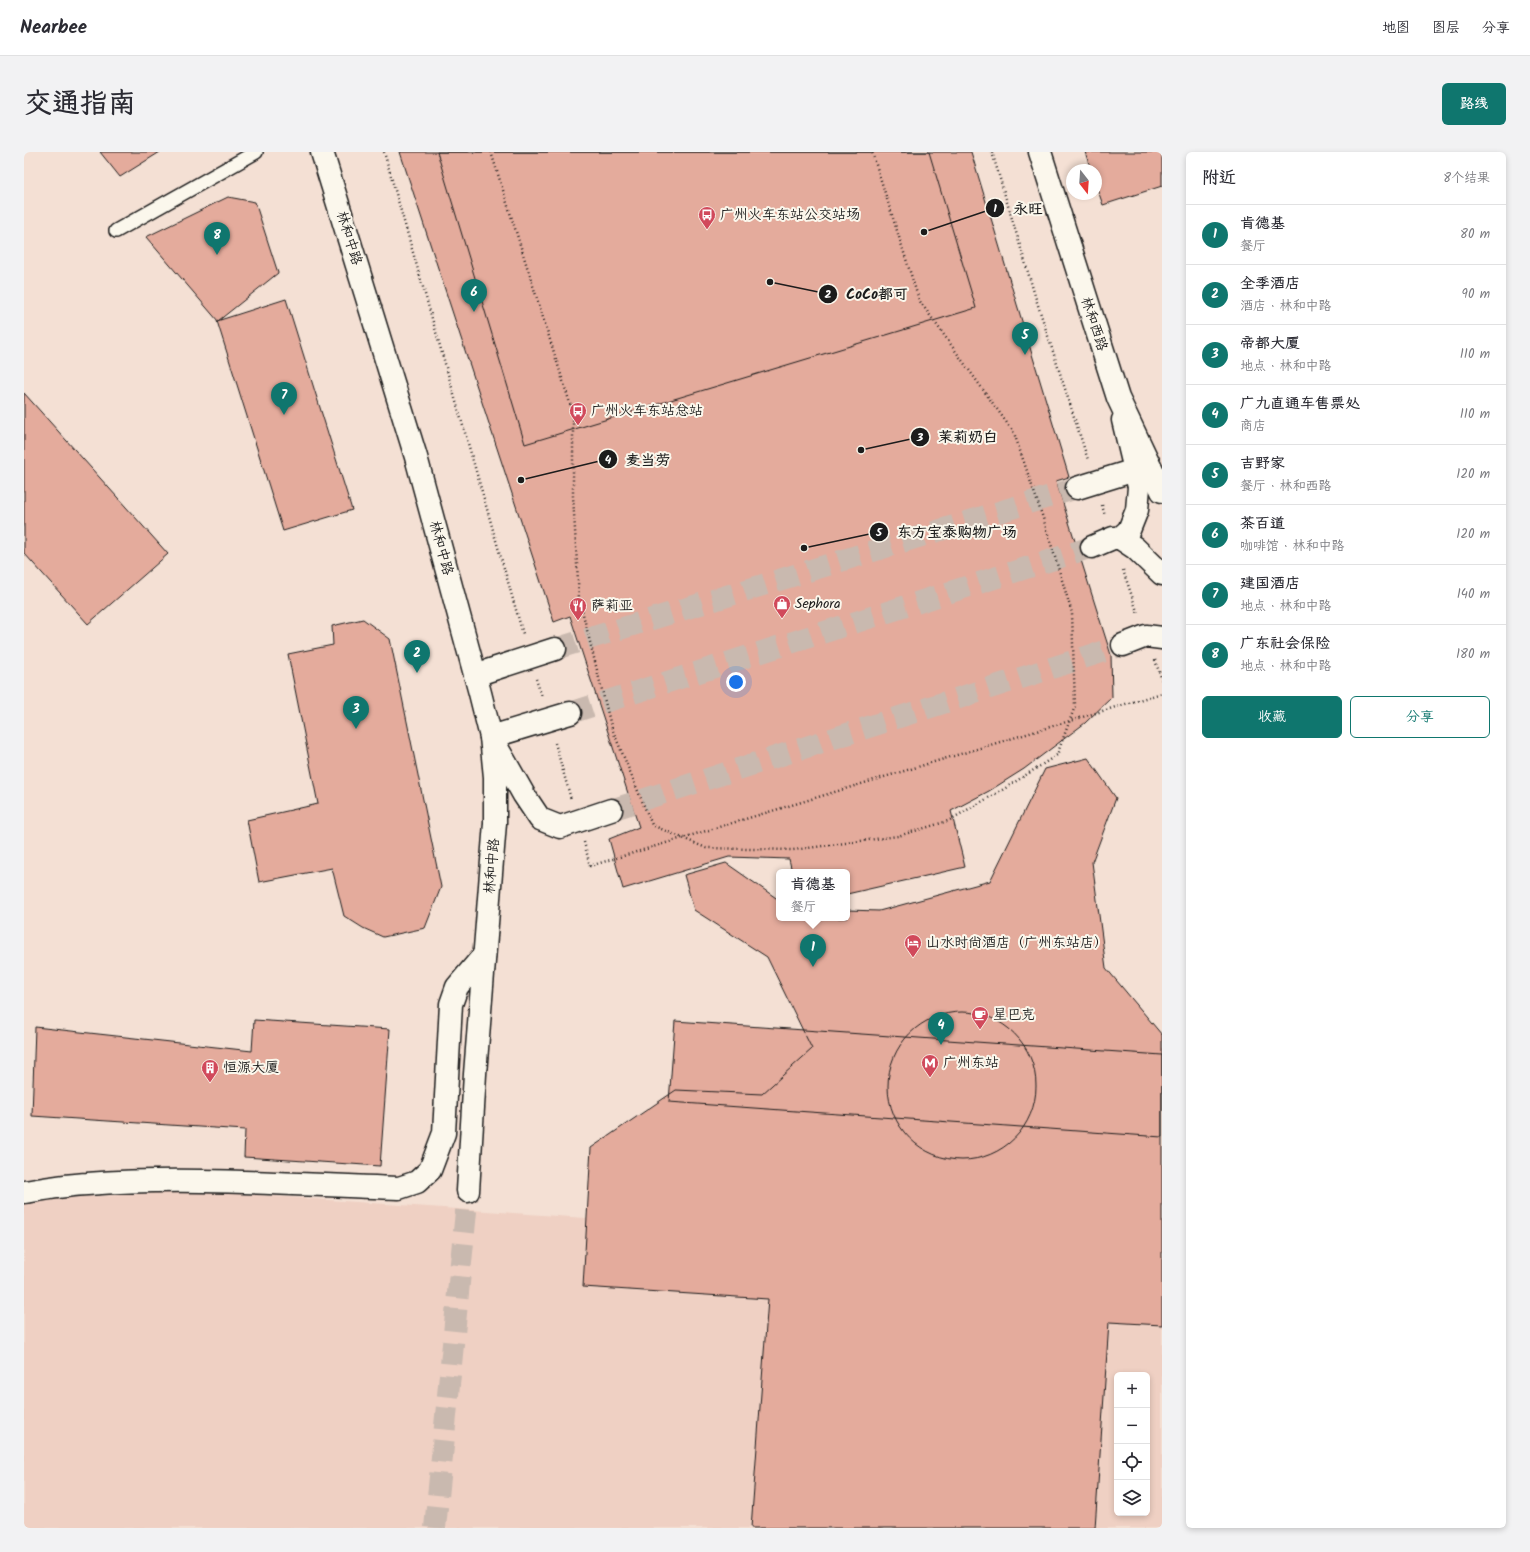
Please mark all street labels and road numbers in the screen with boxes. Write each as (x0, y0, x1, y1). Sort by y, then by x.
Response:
street label: 林和中路 (330, 208, 368, 268)
street label: 林和西路 (1075, 294, 1113, 354)
street label: 林和中路 (423, 518, 459, 578)
street label: 林和中路 (479, 837, 505, 895)

